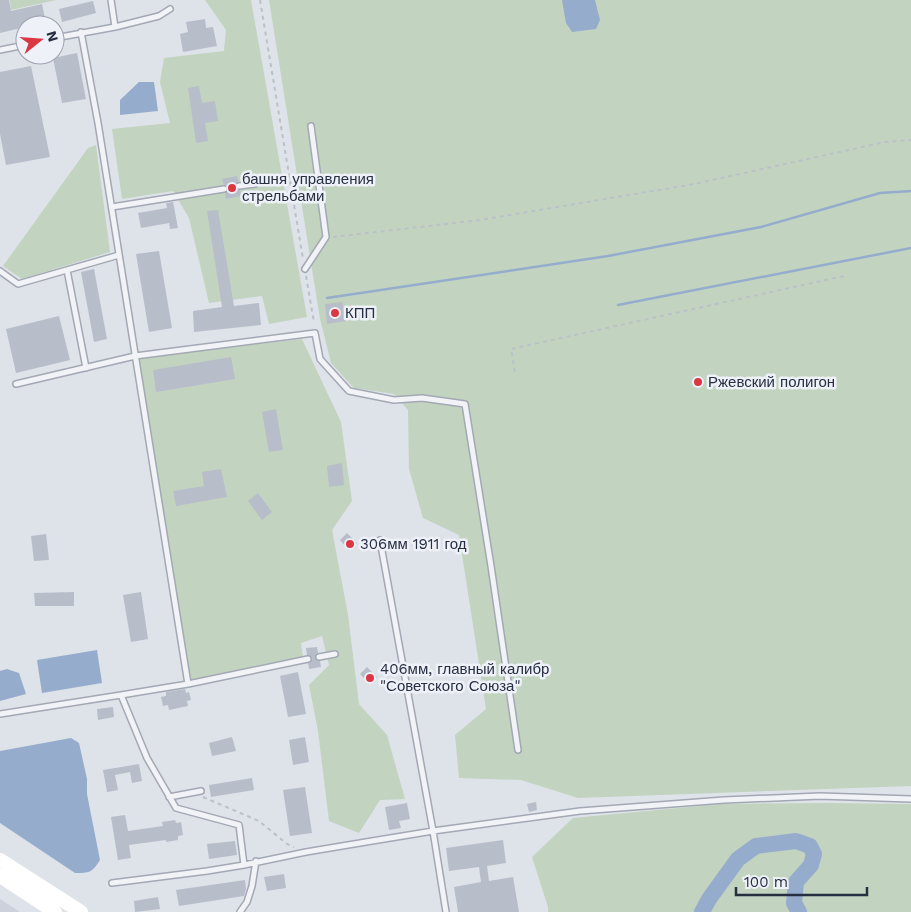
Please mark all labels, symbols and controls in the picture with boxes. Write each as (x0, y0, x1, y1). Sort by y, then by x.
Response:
north arrow (15, 15, 65, 65)
text: N (43, 29, 62, 43)
place label: башня управления стрельбами (242, 170, 374, 205)
marker: башня управления стрельбами (226, 182, 238, 194)
place label: КПП (345, 304, 375, 322)
marker: КПП (329, 307, 341, 319)
place label: Ржевский полигон (708, 373, 835, 391)
marker: Ржевский полигон (692, 376, 704, 388)
place label: 306мм 1911 год (360, 535, 467, 553)
marker: 306мм 1911 год (344, 538, 356, 550)
place label: 406мм, главный калибр "Советского Союза" (380, 660, 549, 695)
marker: 406мм, главный калибр "Советского Союза" (364, 672, 376, 684)
scale bar (736, 864, 867, 896)
text: 100 m (744, 873, 788, 891)

